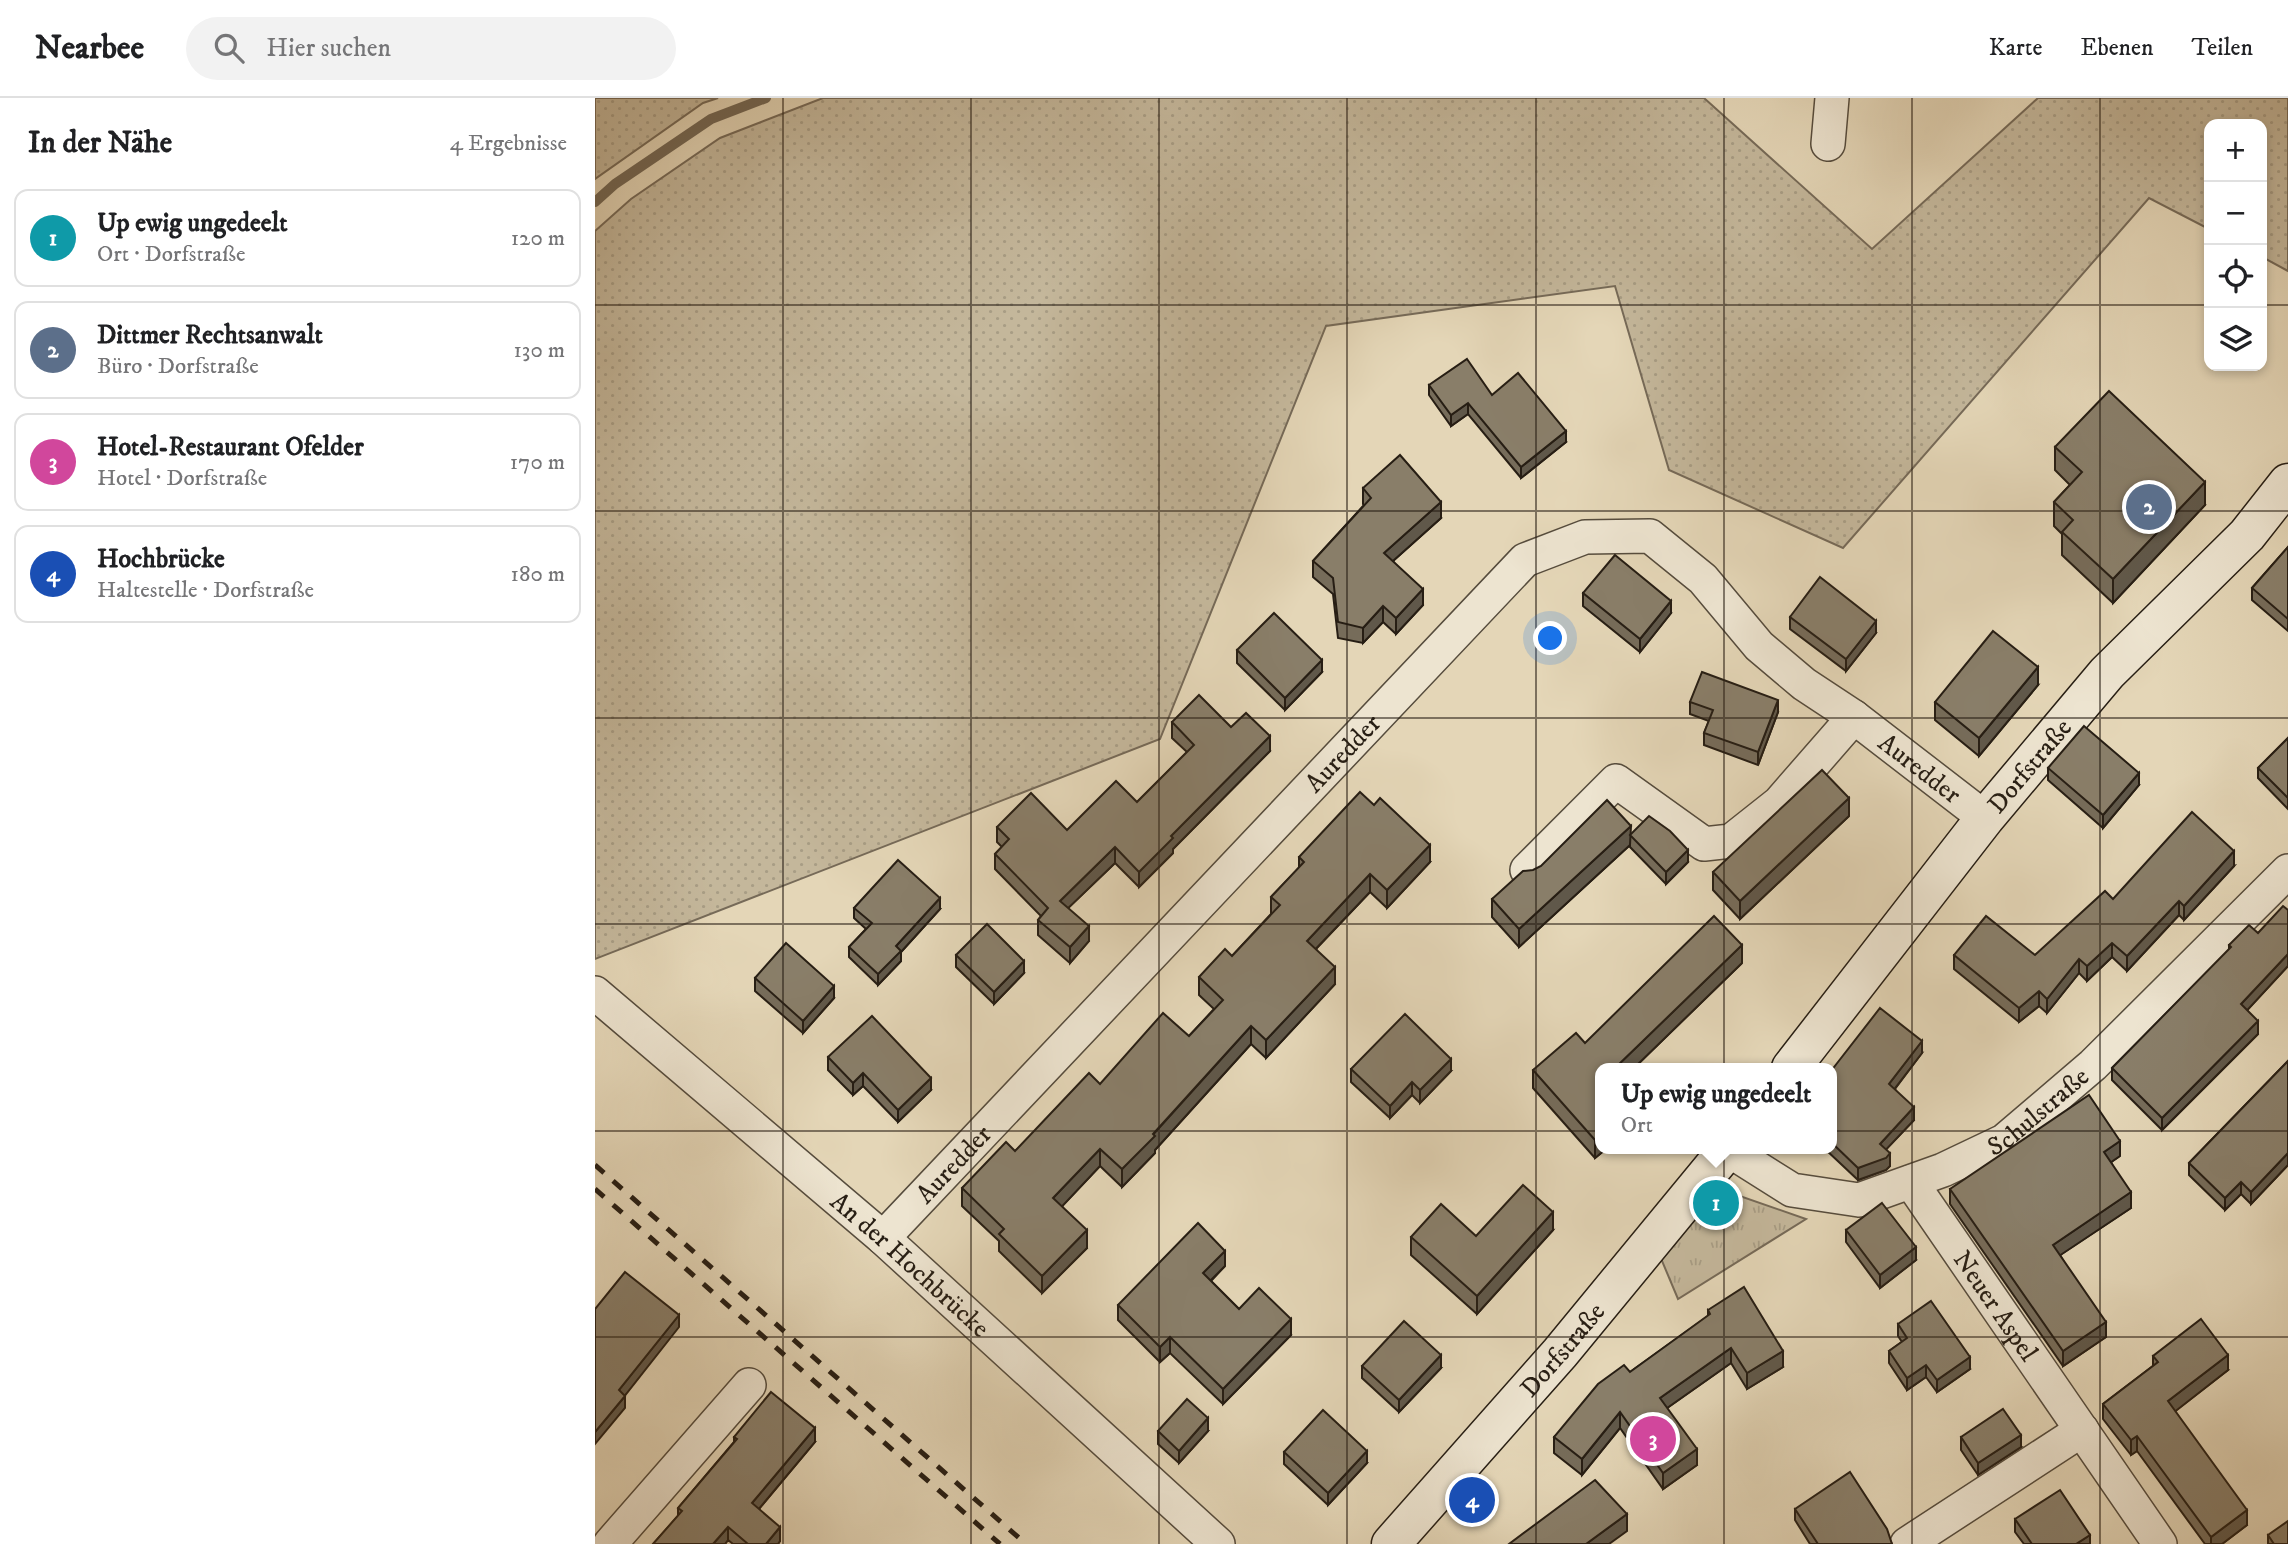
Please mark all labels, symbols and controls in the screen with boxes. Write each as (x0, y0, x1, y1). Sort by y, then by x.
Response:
search box (186, 17, 676, 80)
text: Nearbee (35, 28, 144, 69)
icon: search (210, 29, 248, 67)
text: Hier suchen (266, 32, 391, 65)
text: Karte (1989, 33, 2042, 63)
text: Ebenen (2080, 33, 2154, 63)
text: Teilen (2192, 33, 2253, 63)
map controls (2204, 119, 2267, 371)
button: + (2204, 119, 2267, 182)
text: In der Nähe (28, 125, 172, 162)
text: 4 Ergebnisse (450, 129, 567, 158)
button: − (2204, 182, 2267, 245)
text: Up ewig ungedeelt (97, 207, 288, 240)
text: 1 (49, 224, 57, 253)
text: 120 m (511, 224, 565, 253)
text: Ort · Dorfstraße (97, 240, 246, 269)
button: locate (2204, 245, 2267, 308)
button: layers (2204, 308, 2267, 371)
text: Dittmer Rechtsanwalt (97, 319, 323, 352)
text: 2 (47, 336, 59, 365)
text: 130 m (513, 336, 565, 365)
text: Büro · Dorfstraße (97, 352, 259, 381)
text: Hotel-Restaurant Ofelder (97, 431, 364, 464)
text: 3 (49, 448, 57, 477)
text: 170 m (510, 448, 565, 477)
text: Hotel · Dorfstraße (97, 464, 267, 493)
pin: 2 (2126, 481, 2172, 533)
text: Hochbrücke (97, 543, 225, 576)
text: 4 (46, 560, 60, 589)
text: 180 m (510, 560, 565, 589)
text: Haltestelle · Dorfstraße (97, 576, 314, 605)
your location (1533, 621, 1567, 655)
street label: Auredder (1298, 708, 1389, 800)
street label: Dorfstraße (1981, 712, 2080, 821)
street label: Auredder (1871, 727, 1967, 812)
street label: Schulstraße (1982, 1061, 2096, 1164)
popup (1595, 1063, 1837, 1154)
text: Up ewig ungedeelt (1621, 1078, 1811, 1111)
text: Ort (1621, 1111, 1653, 1140)
street label: Auredder (909, 1119, 999, 1211)
pin: 1 (1693, 1177, 1739, 1229)
street label: An der Hochbrücke (823, 1185, 996, 1345)
street label: Neuer Aspel (1945, 1245, 2044, 1368)
street label: Dorfstraße (1514, 1296, 1613, 1405)
pin: 3 (1630, 1413, 1676, 1465)
pin: 4 (1449, 1474, 1495, 1526)

